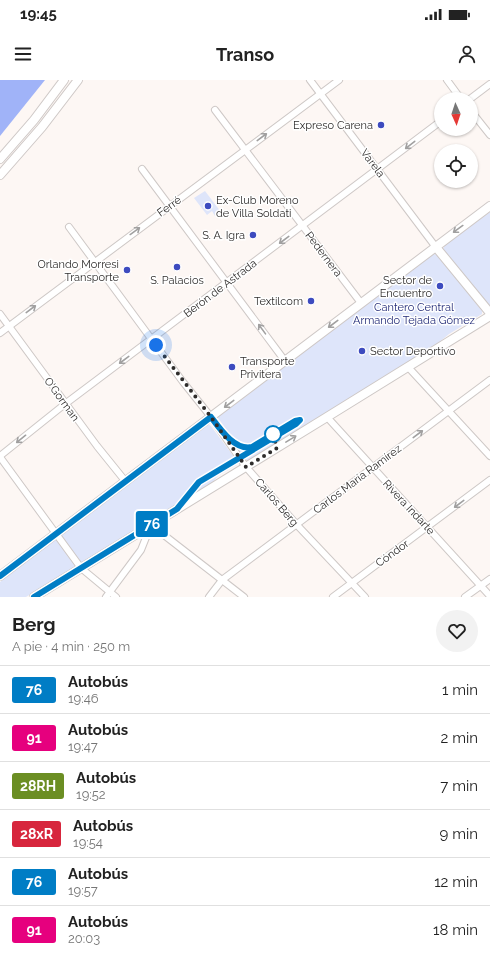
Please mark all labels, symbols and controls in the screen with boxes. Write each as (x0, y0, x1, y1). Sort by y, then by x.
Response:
text: 19:45 (20, 5, 57, 23)
icon: menu (12, 43, 34, 65)
icon: person (456, 43, 478, 65)
text: Transo (216, 44, 274, 65)
north arrow (434, 92, 478, 136)
map controls (434, 92, 478, 188)
place label: Expreso Carena (293, 119, 373, 132)
marker: Expreso Carena (376, 120, 386, 130)
one-way arrow (256, 133, 267, 142)
one-way arrow (405, 141, 416, 149)
button: locate (434, 144, 478, 188)
street label: Varela (358, 147, 387, 180)
street label: Ferré (155, 193, 184, 219)
place label: Ex-Club Moreno de Villa Soldati (216, 194, 299, 220)
marker: Ex-Club Moreno de Villa Soldati (203, 201, 213, 211)
one-way arrow (453, 225, 464, 233)
one-way arrow (129, 227, 140, 236)
place label: S. A. Igra (202, 229, 245, 242)
street label: Pedernera (302, 229, 345, 279)
marker: S. A. Igra (248, 230, 258, 240)
one-way arrow (279, 236, 290, 244)
street label: Berón de Astrada (181, 257, 259, 320)
place label: Orlando Morresi Transporte (38, 258, 120, 284)
marker: S. Palacios (172, 262, 182, 272)
marker: Orlando Morresi Transporte (122, 265, 132, 275)
place label: S. Palacios (150, 274, 204, 287)
place label: Sector de Encuentro (380, 274, 433, 300)
marker: Sector de Encuentro (435, 281, 445, 291)
place label: Textilcom (254, 295, 303, 308)
marker: Textilcom (306, 296, 316, 306)
park label: Cantero Central Armando Tejada Gómez (353, 301, 476, 327)
one-way arrow (25, 305, 36, 314)
one-way arrow (327, 320, 338, 329)
one-way arrow (258, 324, 266, 335)
your location (146, 335, 166, 355)
place label: Sector Deportivo (370, 345, 456, 358)
marker: Sector Deportivo (357, 346, 367, 356)
place label: Transporte Privitera (240, 355, 295, 381)
one-way arrow (118, 356, 129, 364)
marker: Transporte Privitera (227, 362, 237, 372)
street label: O'Gorman (41, 375, 82, 424)
one-way arrow (224, 399, 235, 408)
unlabelled marker (264, 425, 282, 443)
one-way arrow (412, 430, 423, 438)
one-way arrow (16, 435, 26, 444)
one-way arrow (285, 435, 297, 443)
street label: Carlos María Ramírez (311, 442, 404, 517)
street label: Carlos Berg (252, 476, 301, 529)
street label: Rivera Indarte (380, 477, 438, 538)
one-way arrow (453, 500, 464, 508)
line badge: 76 (134, 511, 170, 537)
text: 76 (144, 516, 160, 532)
street label: Cóndor (373, 537, 411, 570)
button: heart (436, 610, 478, 652)
text: Berg (12, 613, 56, 635)
text: A pie · 4 min · 250 m (12, 639, 130, 654)
text: Autobús (68, 673, 128, 691)
text: 1 min (442, 681, 478, 699)
text: 76 (26, 682, 42, 698)
text: 19:46 (68, 691, 99, 706)
text: Autobús (68, 721, 128, 739)
text: 2 min (441, 729, 478, 747)
text: 91 (26, 730, 42, 746)
text: 19:47 (68, 739, 98, 754)
text: Autobús (76, 769, 136, 787)
text: 7 min (440, 777, 478, 795)
text: 28RH (20, 778, 56, 794)
text: 19:52 (76, 787, 106, 802)
text: Autobús (73, 817, 133, 835)
text: 9 min (440, 825, 478, 843)
text: 28xR (20, 826, 53, 842)
text: 19:54 (73, 835, 103, 850)
text: Autobús (68, 865, 128, 883)
text: 12 min (434, 873, 478, 891)
text: 76 (26, 874, 42, 890)
text: 19:57 (68, 883, 98, 898)
text: Autobús (68, 913, 128, 931)
text: 18 min (433, 921, 478, 939)
text: 91 (26, 922, 42, 938)
text: 20:03 (68, 931, 100, 946)

